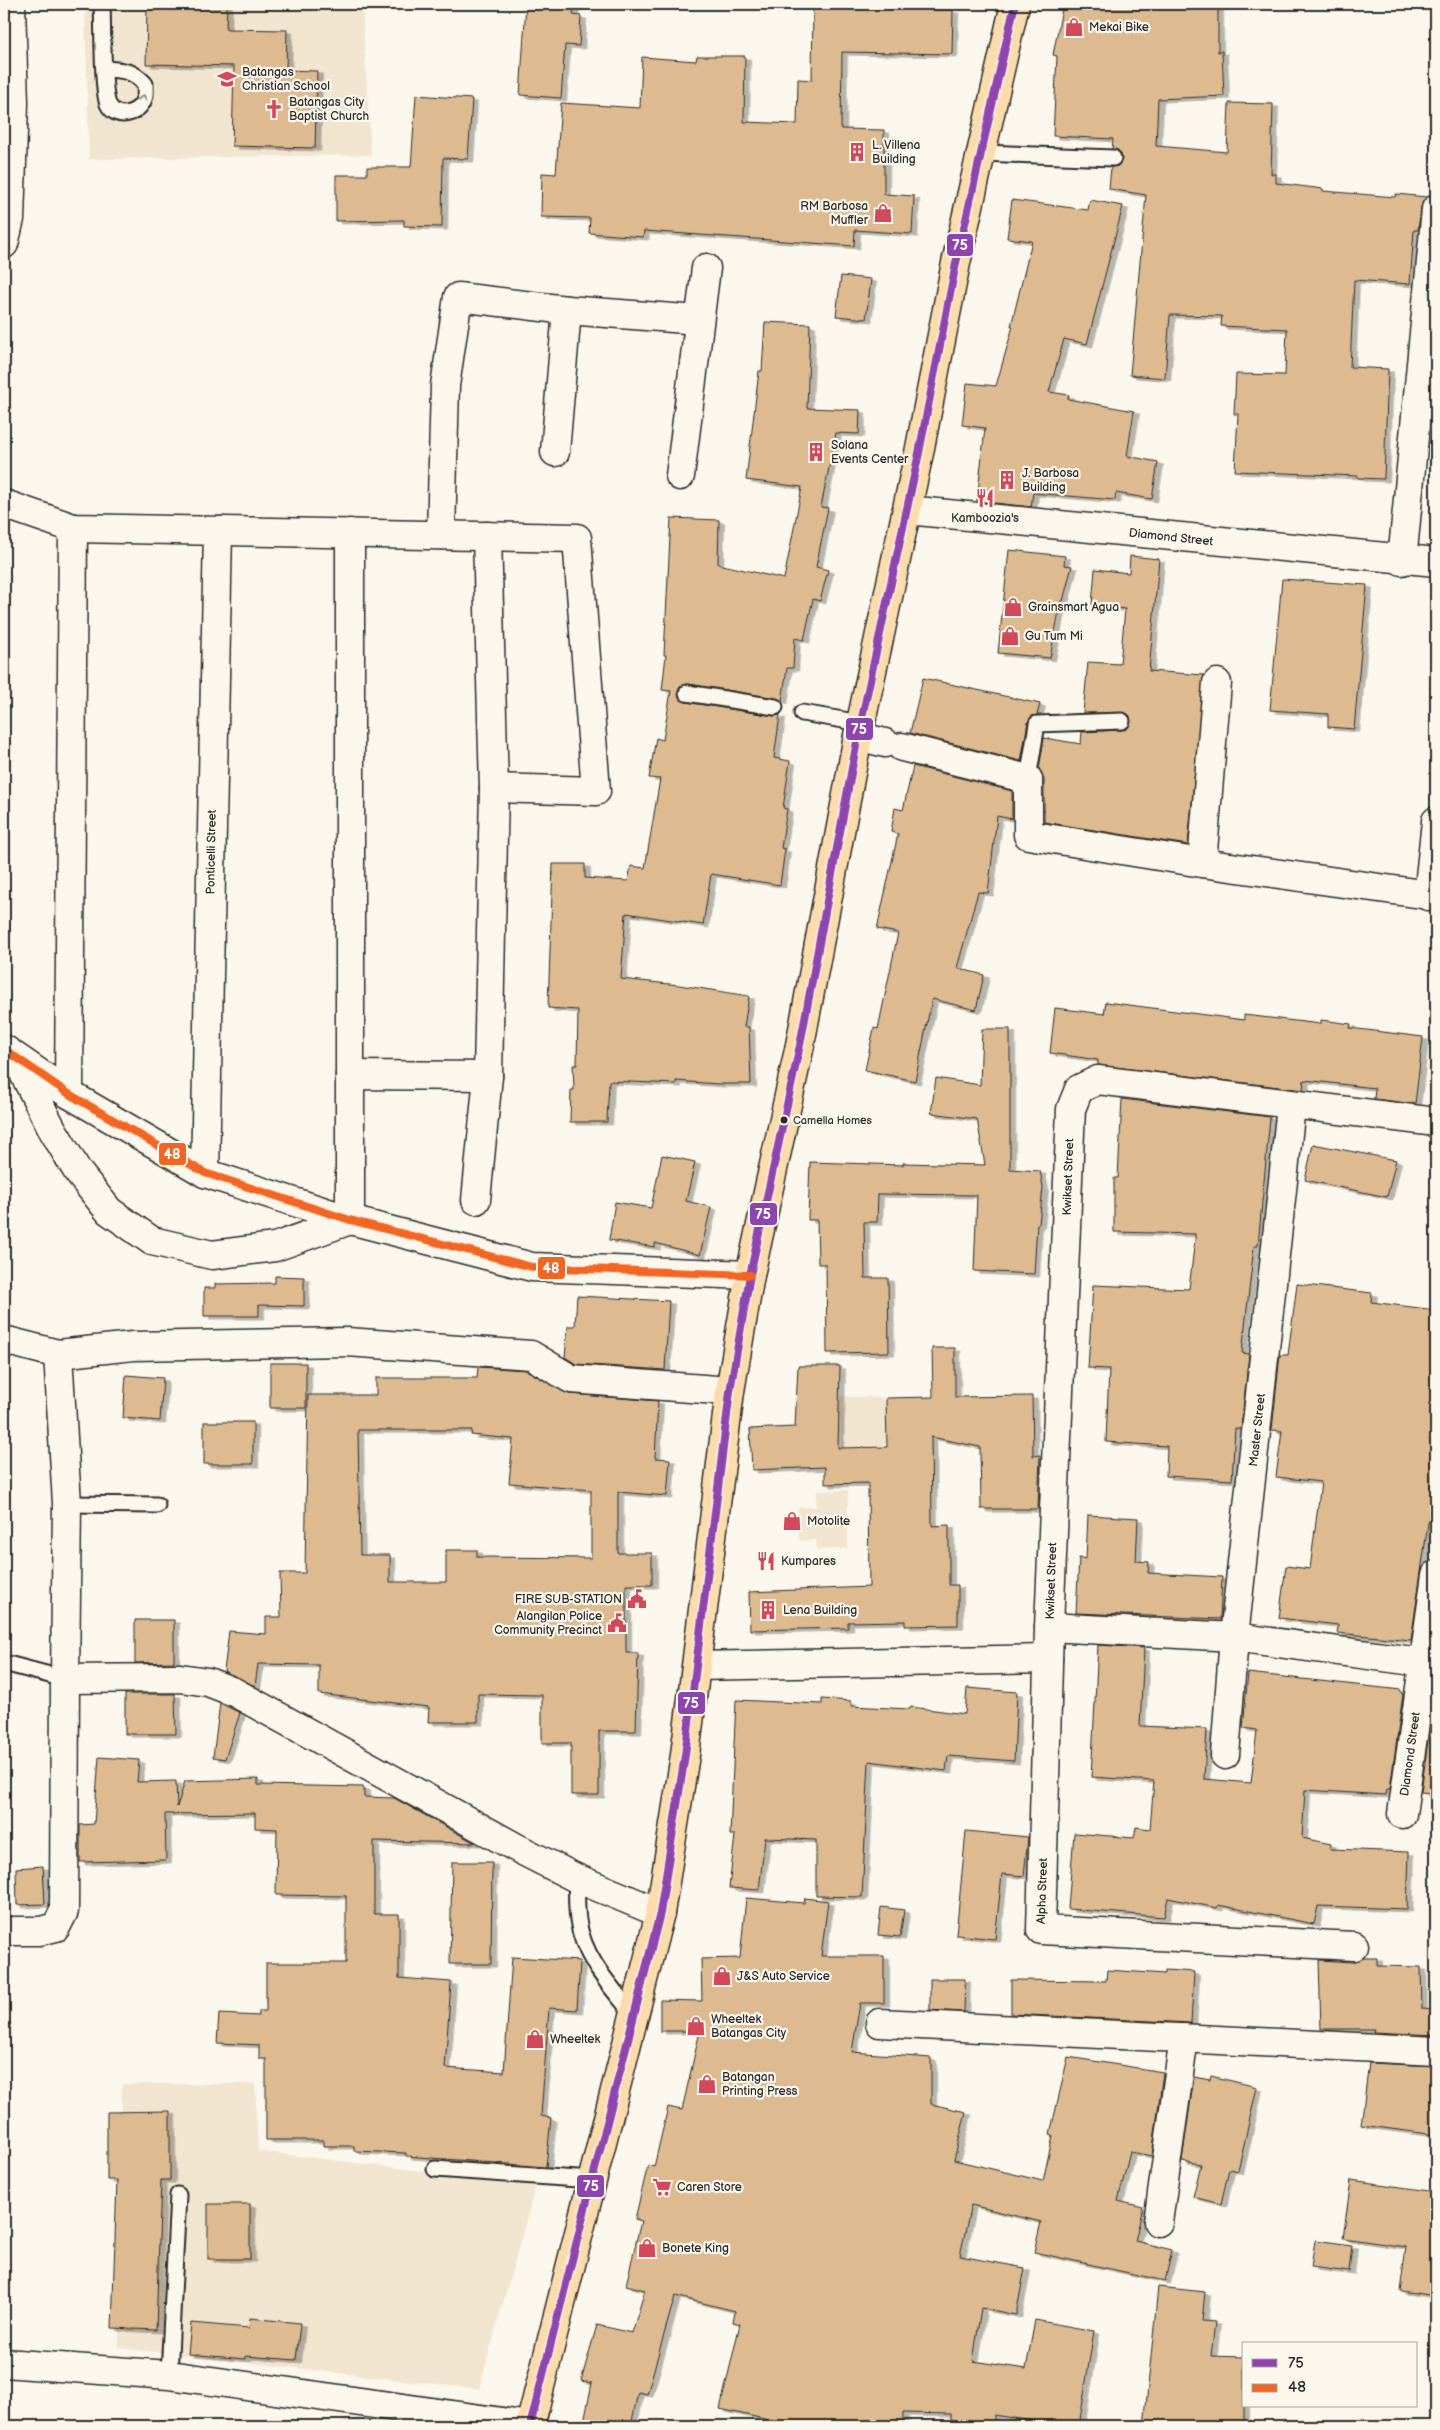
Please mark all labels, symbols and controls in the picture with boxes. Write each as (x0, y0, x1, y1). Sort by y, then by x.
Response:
shop icon: Mekai Bike (1063, 16, 1085, 38)
place label: Mekai Bike (1089, 20, 1149, 35)
place label: Batangas Christian School (242, 65, 330, 94)
school or university icon: Batangas Christian School (216, 68, 238, 90)
one-way arrow (137, 93, 148, 102)
place label: Batangas City Baptist Church (289, 95, 369, 124)
church icon: Batangas City Baptist Church (263, 98, 285, 120)
place label: L. Villena Building (872, 138, 920, 167)
building icon: L. Villena Building (846, 141, 868, 163)
place label: RM Barbosa Muffler (800, 199, 869, 228)
shop icon: RM Barbosa Muffler (872, 202, 894, 224)
line badge: 75 (946, 233, 974, 257)
text: 75 (952, 237, 968, 254)
place label: Solana Events Center (831, 438, 909, 467)
building icon: Solana Events Center (805, 441, 827, 463)
place label: J. Barbosa Building (1022, 466, 1079, 495)
building icon: J. Barbosa Building (996, 469, 1018, 491)
restaurant icon: Kamboozia's (974, 487, 996, 509)
place label: Kamboozia's (951, 511, 1019, 526)
street label: Diamond Street (1128, 526, 1214, 549)
shop icon: Grainsmart Agua (1002, 596, 1024, 618)
place label: Grainsmart Agua (1028, 600, 1119, 615)
shop icon: Gu Tum Mi (999, 625, 1021, 647)
place label: Gu Tum Mi (1025, 629, 1083, 644)
line badge: 75 (845, 717, 874, 741)
text: 75 (851, 721, 867, 738)
street label: Ponticelli Street (203, 809, 220, 895)
place label: Camella Homes (793, 1114, 873, 1127)
marker: Camella Homes (779, 1115, 789, 1125)
street label: Kwikset Street (1060, 1138, 1077, 1216)
line badge: 48 (158, 1142, 187, 1166)
text: 48 (164, 1146, 180, 1163)
line badge: 75 (749, 1202, 778, 1226)
text: 75 (755, 1206, 771, 1223)
line badge: 48 (537, 1256, 566, 1280)
text: 48 (543, 1260, 559, 1277)
street label: Master Street (1246, 1392, 1269, 1468)
shop icon: Motolite (781, 1510, 803, 1532)
place label: Motolite (807, 1514, 850, 1529)
street label: Kwikset Street (1043, 1542, 1060, 1620)
restaurant icon: Kumpares (755, 1550, 777, 1572)
place label: Kumpares (781, 1554, 836, 1569)
public building icon: FIRE SUB-STATION (626, 1588, 648, 1610)
place label: FIRE SUB-STATION (515, 1592, 622, 1607)
building icon: Lena Building (757, 1599, 779, 1621)
place label: Lena Building (783, 1603, 857, 1618)
place label: Alangilan Police Community Precinct (494, 1609, 602, 1638)
public building icon: Alangilan Police Community Precinct (606, 1612, 628, 1634)
line badge: 75 (677, 1691, 706, 1715)
text: 75 (683, 1695, 699, 1712)
street label: Diamond Street (1397, 1711, 1424, 1797)
street label: Alpha Street (1034, 1857, 1051, 1924)
shop icon: J&S Auto Service (711, 1965, 733, 1987)
place label: J&S Auto Service (737, 1969, 830, 1984)
place label: Wheeltek Batangas City (711, 2012, 787, 2041)
shop icon: Wheeltek Batangas City (685, 2015, 707, 2037)
shop icon: Wheeltek (524, 2028, 546, 2050)
place label: Wheeltek (550, 2032, 600, 2047)
place label: Batangan Printing Press (722, 2070, 798, 2099)
shop icon: Batangan Printing Press (696, 2073, 718, 2095)
line badge: 75 (576, 2174, 605, 2198)
supermarket icon: Caren Store (651, 2176, 673, 2198)
text: 75 (583, 2178, 599, 2195)
place label: Caren Store (677, 2180, 742, 2195)
shop icon: Bonete King (636, 2237, 658, 2259)
place label: Bonete King (662, 2241, 729, 2256)
legend (1242, 2342, 1418, 2408)
text: 75 (1288, 2354, 1304, 2373)
text: 48 (1288, 2378, 1306, 2397)

